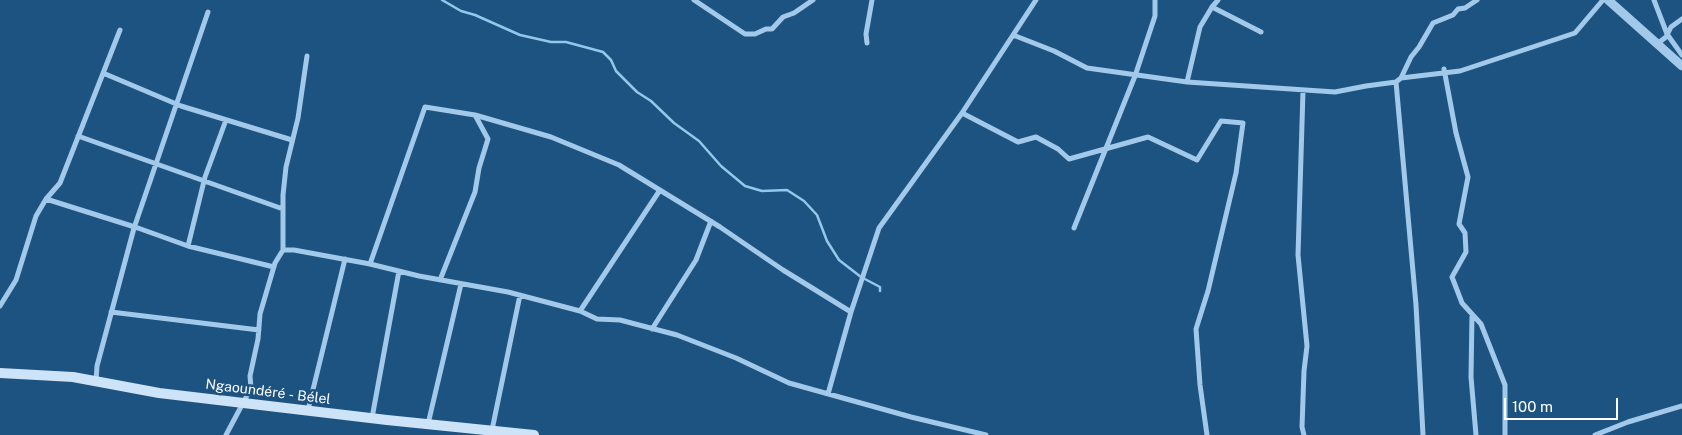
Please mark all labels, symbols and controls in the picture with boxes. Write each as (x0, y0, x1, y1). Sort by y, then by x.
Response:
street label: Ngaoundéré - Bélel (204, 376, 332, 408)
scale bar (1507, 388, 1621, 420)
text: 100 m (1512, 398, 1553, 415)

